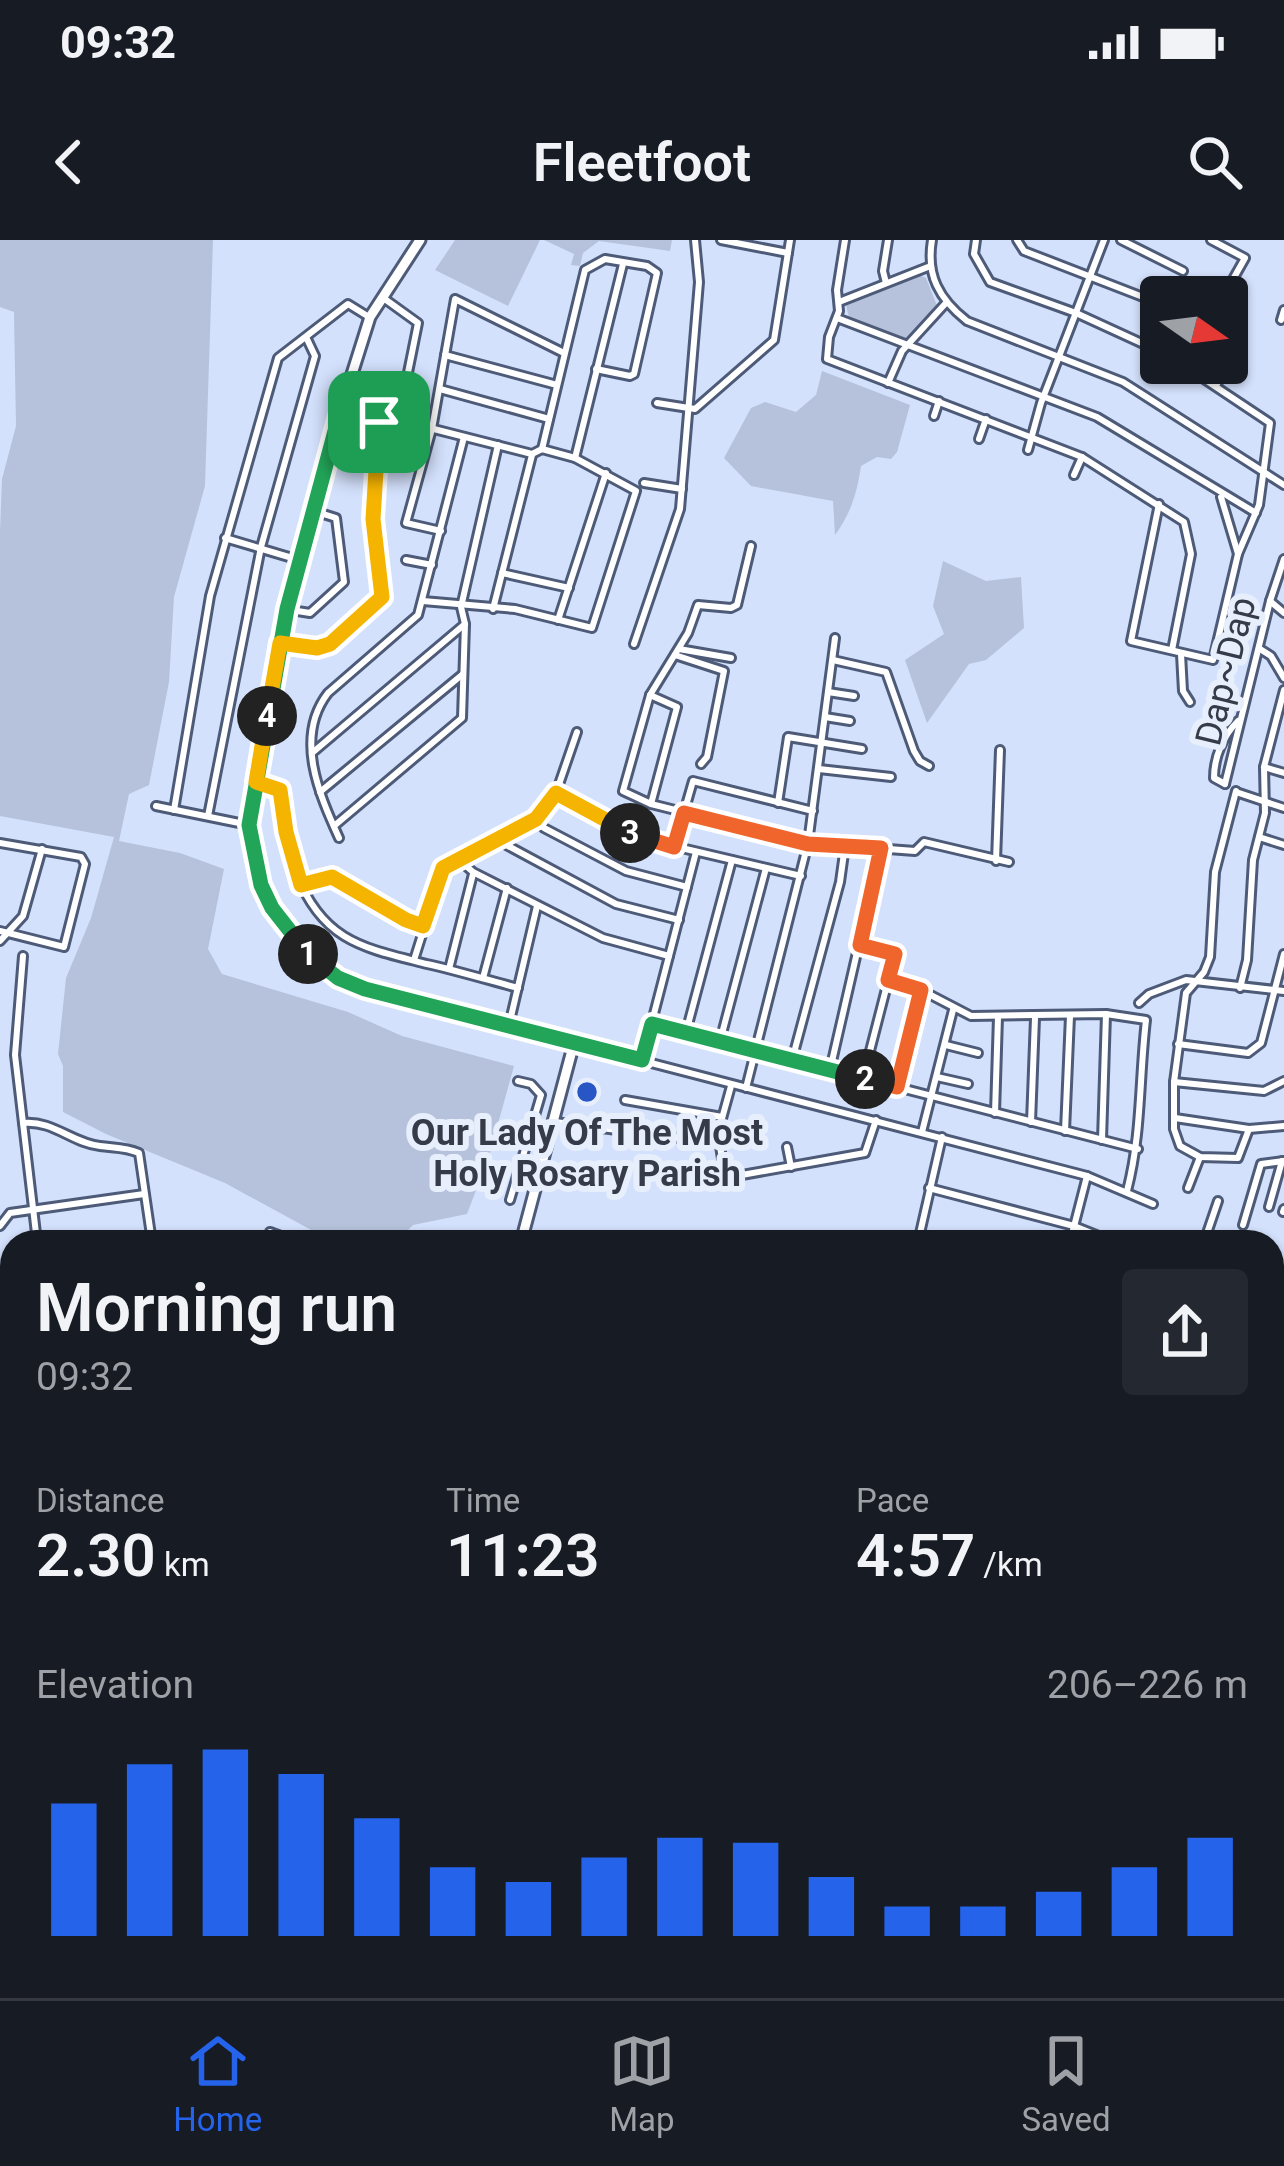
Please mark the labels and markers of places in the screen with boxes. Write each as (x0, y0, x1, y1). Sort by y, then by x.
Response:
pin (328, 371, 430, 473)
pin: 4 (237, 686, 297, 746)
pin: 3 (600, 803, 660, 863)
pin: 1 (278, 924, 338, 984)
pin: 2 (835, 1049, 895, 1109)
marker: Our Lady Of The Most Holy Rosary Parish (574, 1079, 600, 1105)
place label: Our Lady Of The Most Holy Rosary Parish (411, 1112, 763, 1195)

